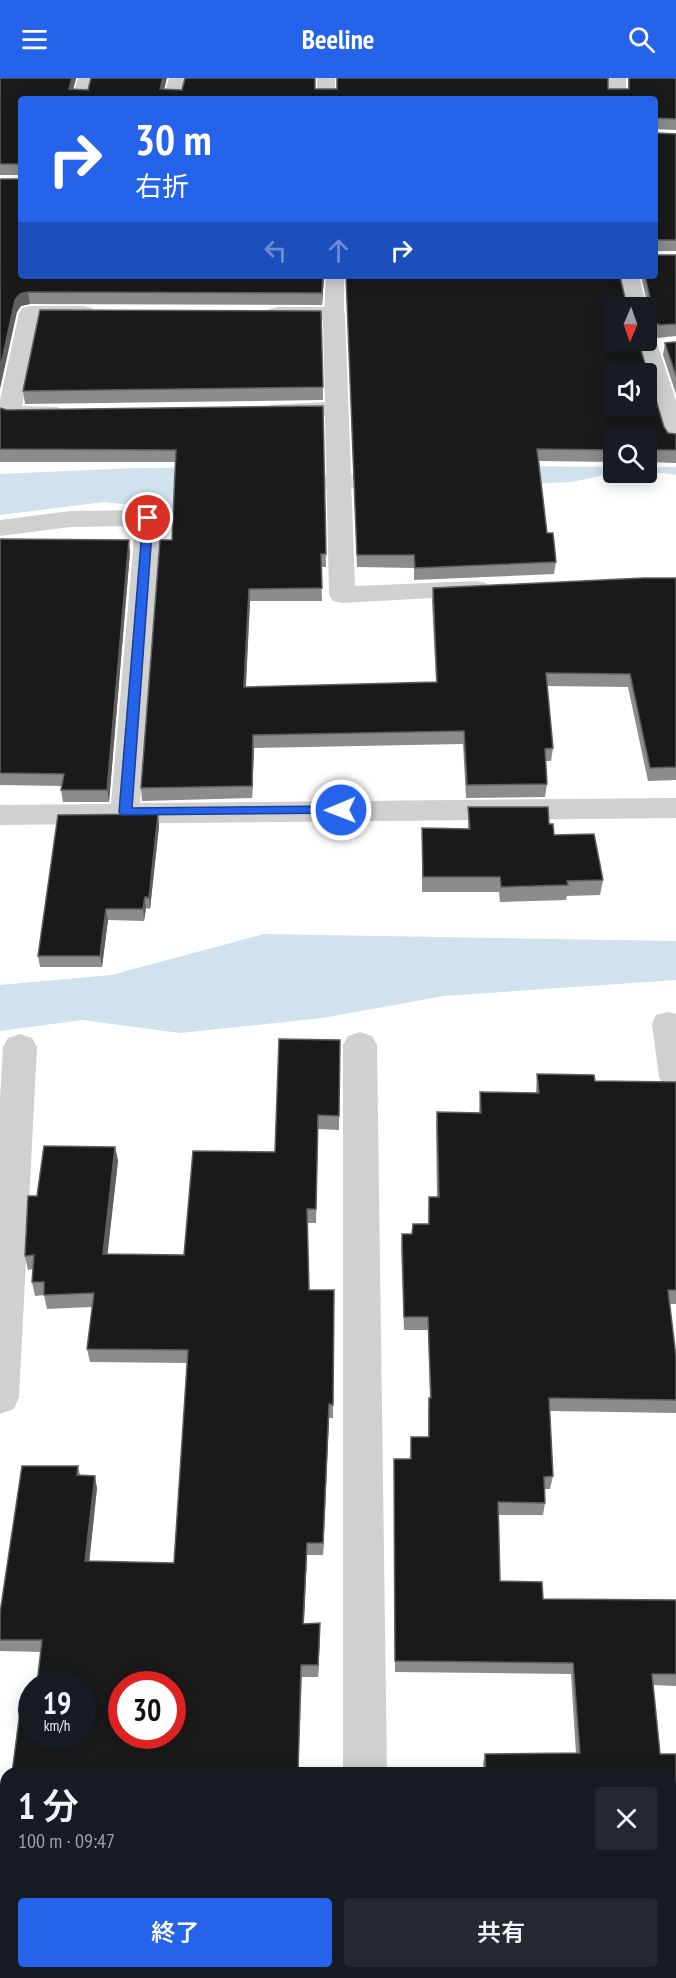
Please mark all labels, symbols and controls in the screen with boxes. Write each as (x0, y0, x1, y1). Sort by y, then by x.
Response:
text: Beeline (302, 22, 374, 56)
icon: menu (18, 23, 51, 56)
icon: search (625, 23, 658, 56)
text: 30 m (135, 112, 212, 167)
icon: right (36, 120, 114, 198)
text: 右折 (135, 169, 189, 203)
icon: left (259, 234, 292, 267)
icon: ahead (322, 234, 355, 267)
icon: right (385, 234, 418, 267)
north arrow (603, 297, 657, 351)
map controls (603, 297, 657, 483)
button: sound (603, 363, 657, 417)
button: search (603, 429, 657, 483)
pin (122, 492, 173, 543)
icon: arrive (131, 501, 164, 534)
position arrow (309, 778, 373, 842)
speed limit sign: 30 (108, 1671, 186, 1749)
text: 19 (43, 1683, 71, 1722)
text: km/h (44, 1716, 70, 1735)
text: 1 分 (18, 1782, 79, 1829)
button: close (595, 1787, 658, 1850)
text: 100 m · 09:47 (18, 1828, 115, 1854)
button: 終了 (18, 1898, 332, 1967)
button: 共有 (344, 1898, 658, 1967)

